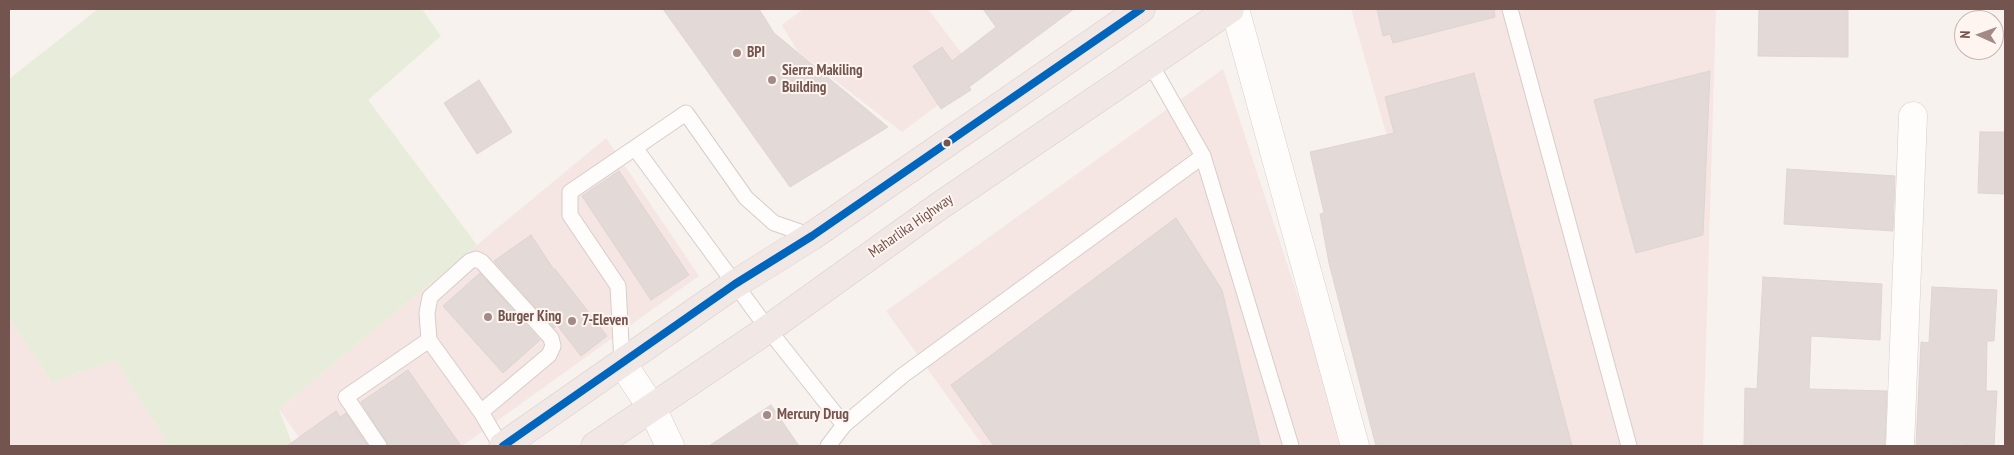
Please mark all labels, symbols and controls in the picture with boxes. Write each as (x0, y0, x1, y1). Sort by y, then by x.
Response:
north arrow (1954, 10, 2004, 60)
text: N (1956, 30, 1974, 39)
place label: BPI (747, 44, 765, 62)
marker: BPI (731, 47, 743, 59)
place label: Sierra Makiling Building (782, 62, 863, 97)
marker: Sierra Makiling Building (766, 74, 778, 86)
unlabelled marker (942, 138, 952, 148)
street label: Maharlika Highway (865, 190, 957, 262)
place label: Burger King (498, 308, 562, 326)
marker: Burger King (482, 311, 494, 323)
place label: 7-Eleven (582, 312, 628, 330)
marker: 7-Eleven (566, 315, 578, 327)
place label: Mercury Drug (777, 406, 849, 424)
marker: Mercury Drug (761, 409, 773, 421)

